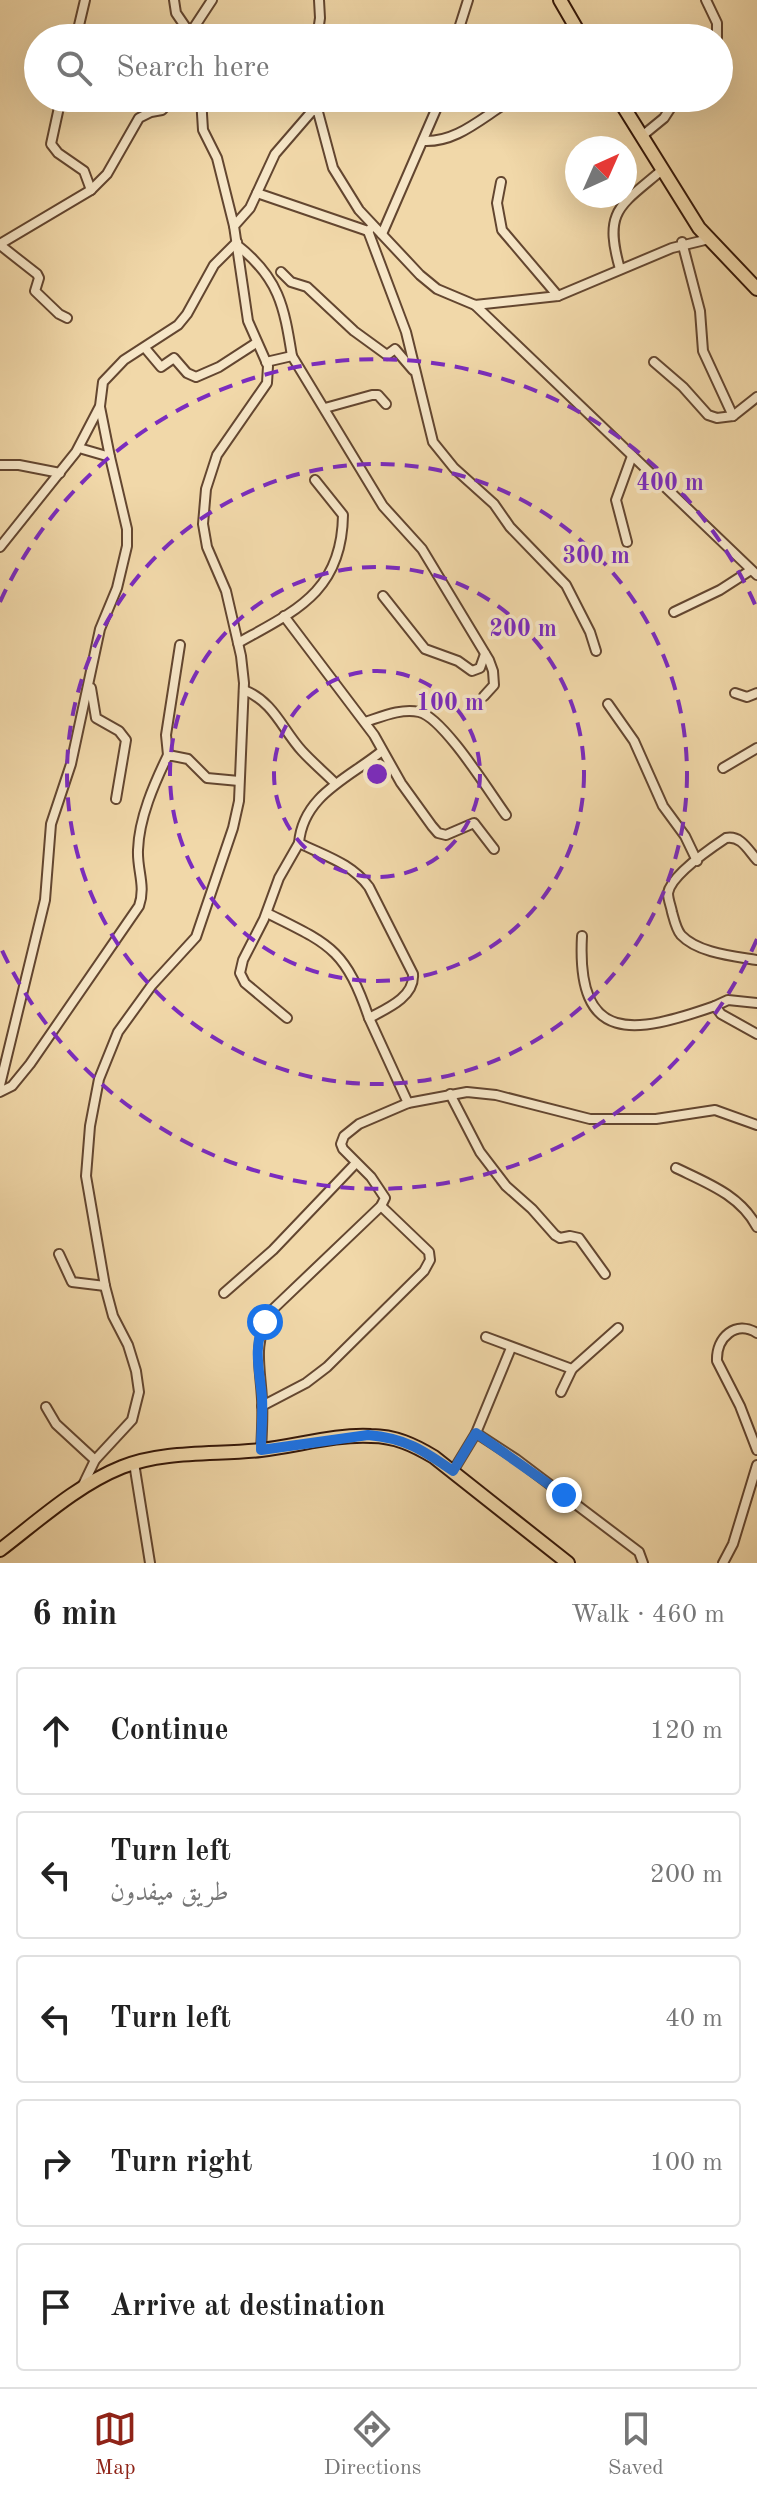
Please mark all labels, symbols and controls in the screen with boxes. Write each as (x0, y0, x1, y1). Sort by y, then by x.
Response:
search box (24, 24, 733, 112)
icon: search (52, 46, 96, 90)
text: Search here (116, 53, 270, 83)
north arrow (565, 136, 637, 208)
text: 400 m (636, 472, 704, 496)
text: 300 m (562, 545, 630, 569)
text: 200 m (489, 618, 557, 642)
text: 100 m (416, 692, 484, 716)
centre of rings (363, 760, 391, 788)
route start (247, 1304, 283, 1340)
route end (546, 1477, 582, 1513)
text: 6 min (32, 1598, 117, 1632)
text: Walk · 460 m (571, 1602, 725, 1628)
icon: ahead (34, 1709, 78, 1753)
text: Continue (110, 1716, 229, 1746)
text: 120 m (650, 1718, 723, 1744)
text: Turn left (110, 1837, 231, 1867)
icon: left (34, 1853, 78, 1897)
text: 200 m (650, 1862, 723, 1888)
text: طريق ميفدون (110, 1880, 229, 1906)
icon: left (34, 1997, 78, 2041)
text: Turn left (110, 2004, 231, 2034)
text: 40 m (665, 2006, 723, 2032)
icon: right (34, 2141, 78, 2185)
text: Turn right (110, 2148, 252, 2178)
text: 100 m (650, 2150, 723, 2176)
icon: arrive (34, 2285, 78, 2329)
text: Arrive at destination (110, 2292, 385, 2322)
tab: Map (93, 2407, 137, 2482)
tab: Directions (324, 2407, 421, 2482)
tab: Saved (608, 2407, 664, 2482)

